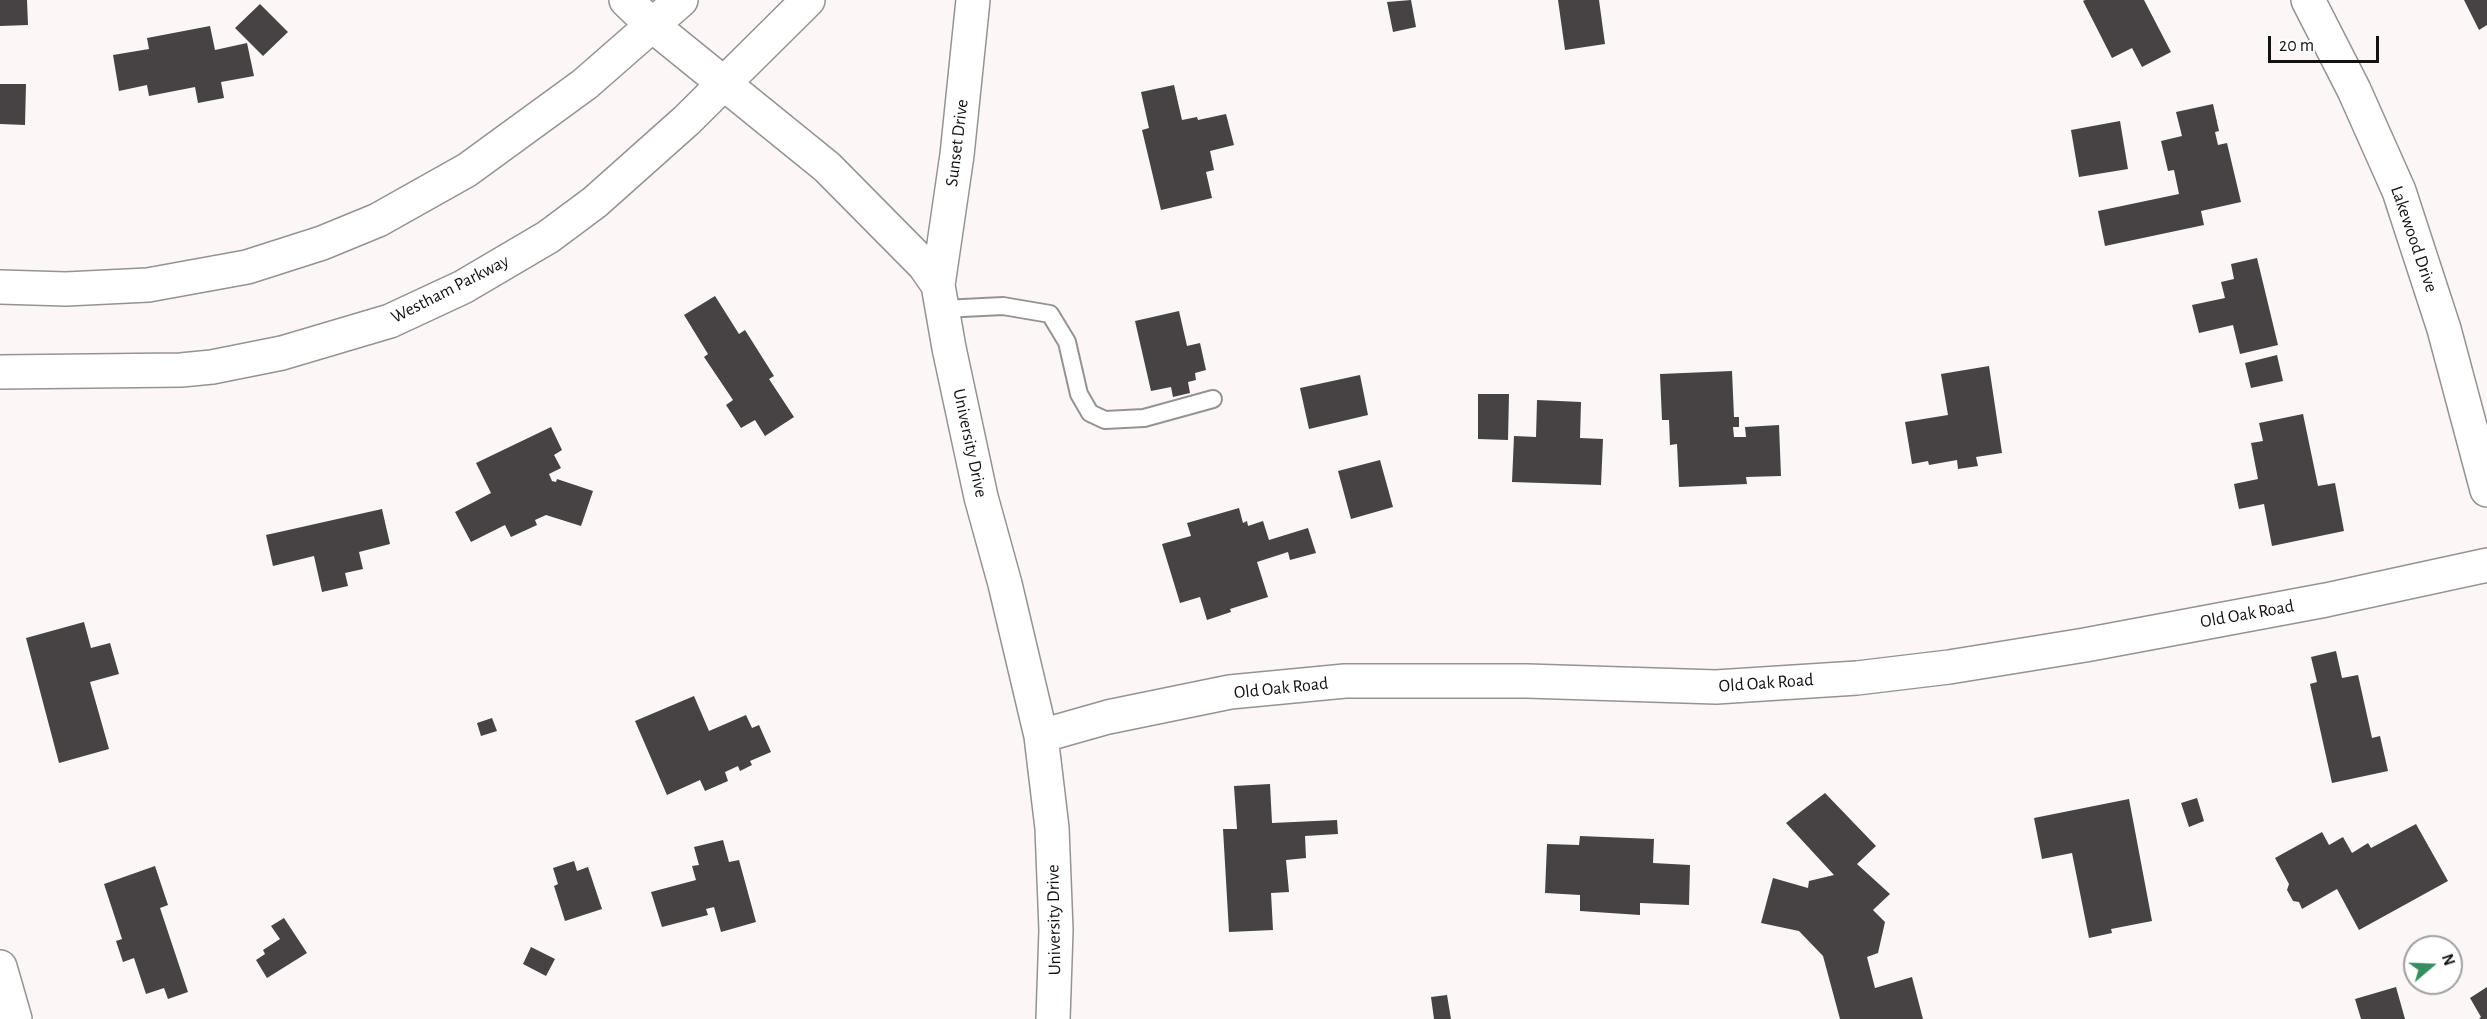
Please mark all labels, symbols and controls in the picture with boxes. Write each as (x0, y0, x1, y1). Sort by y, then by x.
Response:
scale bar (2271, 24, 2382, 62)
text: 20 m (2279, 37, 2314, 55)
street label: Sunset Drive (941, 98, 973, 188)
street label: Lakewood Drive (2386, 183, 2442, 295)
street label: Westham Parkway (387, 250, 513, 328)
street label: University Drive (948, 387, 992, 499)
street label: Old Oak Road (2198, 595, 2296, 633)
street label: Old Oak Road (1718, 669, 1814, 697)
street label: Old Oak Road (1233, 672, 1329, 704)
street label: University Drive (1042, 864, 1066, 976)
north arrow (2403, 935, 2463, 995)
text: N (2439, 952, 2458, 968)

